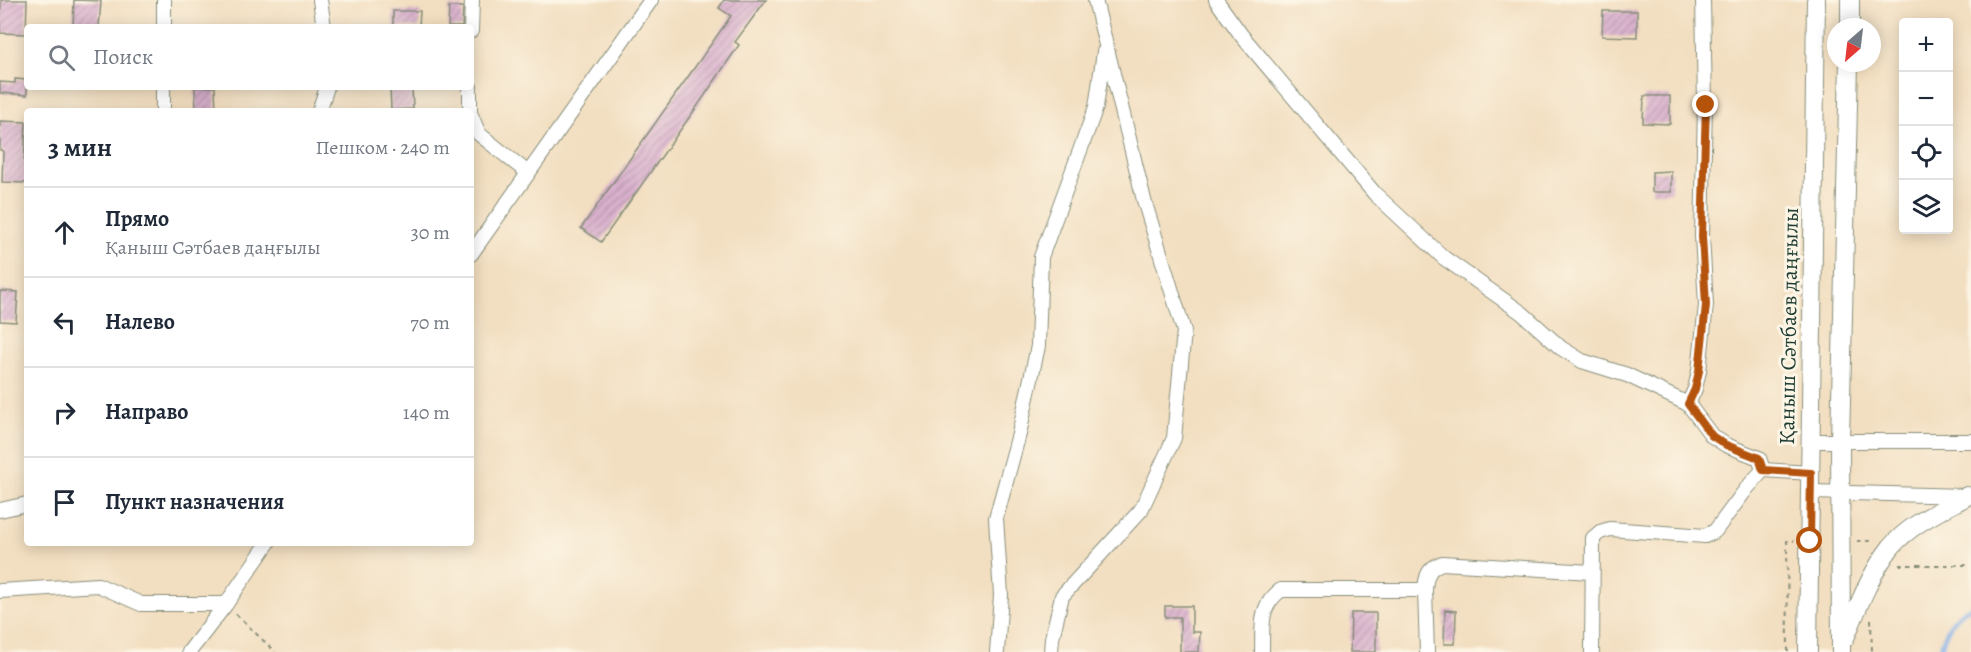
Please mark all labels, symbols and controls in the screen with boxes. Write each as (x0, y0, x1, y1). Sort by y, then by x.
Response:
north arrow (1827, 18, 1881, 72)
map controls (1899, 18, 1953, 234)
button: + (1899, 18, 1953, 72)
search box (24, 24, 474, 90)
icon: search (45, 41, 78, 74)
text: Поиск (93, 42, 153, 72)
button: − (1899, 72, 1953, 126)
route end (1692, 91, 1718, 117)
button: locate (1899, 126, 1953, 180)
text: 3 мин (48, 130, 112, 165)
text: Пешком · 240 m (316, 134, 450, 161)
button: layers (1899, 180, 1953, 234)
text: Прямо (105, 204, 169, 234)
street label: Қаныш Сәтбаев даңғылы (1772, 207, 1806, 445)
icon: ahead (48, 216, 81, 249)
text: 30 m (410, 219, 450, 246)
text: Қаныш Сәтбаев даңғылы (105, 234, 321, 261)
icon: left (48, 306, 81, 339)
text: Налево (105, 307, 175, 337)
text: 70 m (410, 309, 450, 336)
icon: right (48, 396, 81, 429)
text: Направо (105, 397, 188, 427)
text: 140 m (403, 399, 450, 426)
icon: arrive (48, 486, 81, 519)
text: Пункт назначения (105, 487, 284, 517)
route start (1796, 527, 1822, 553)

